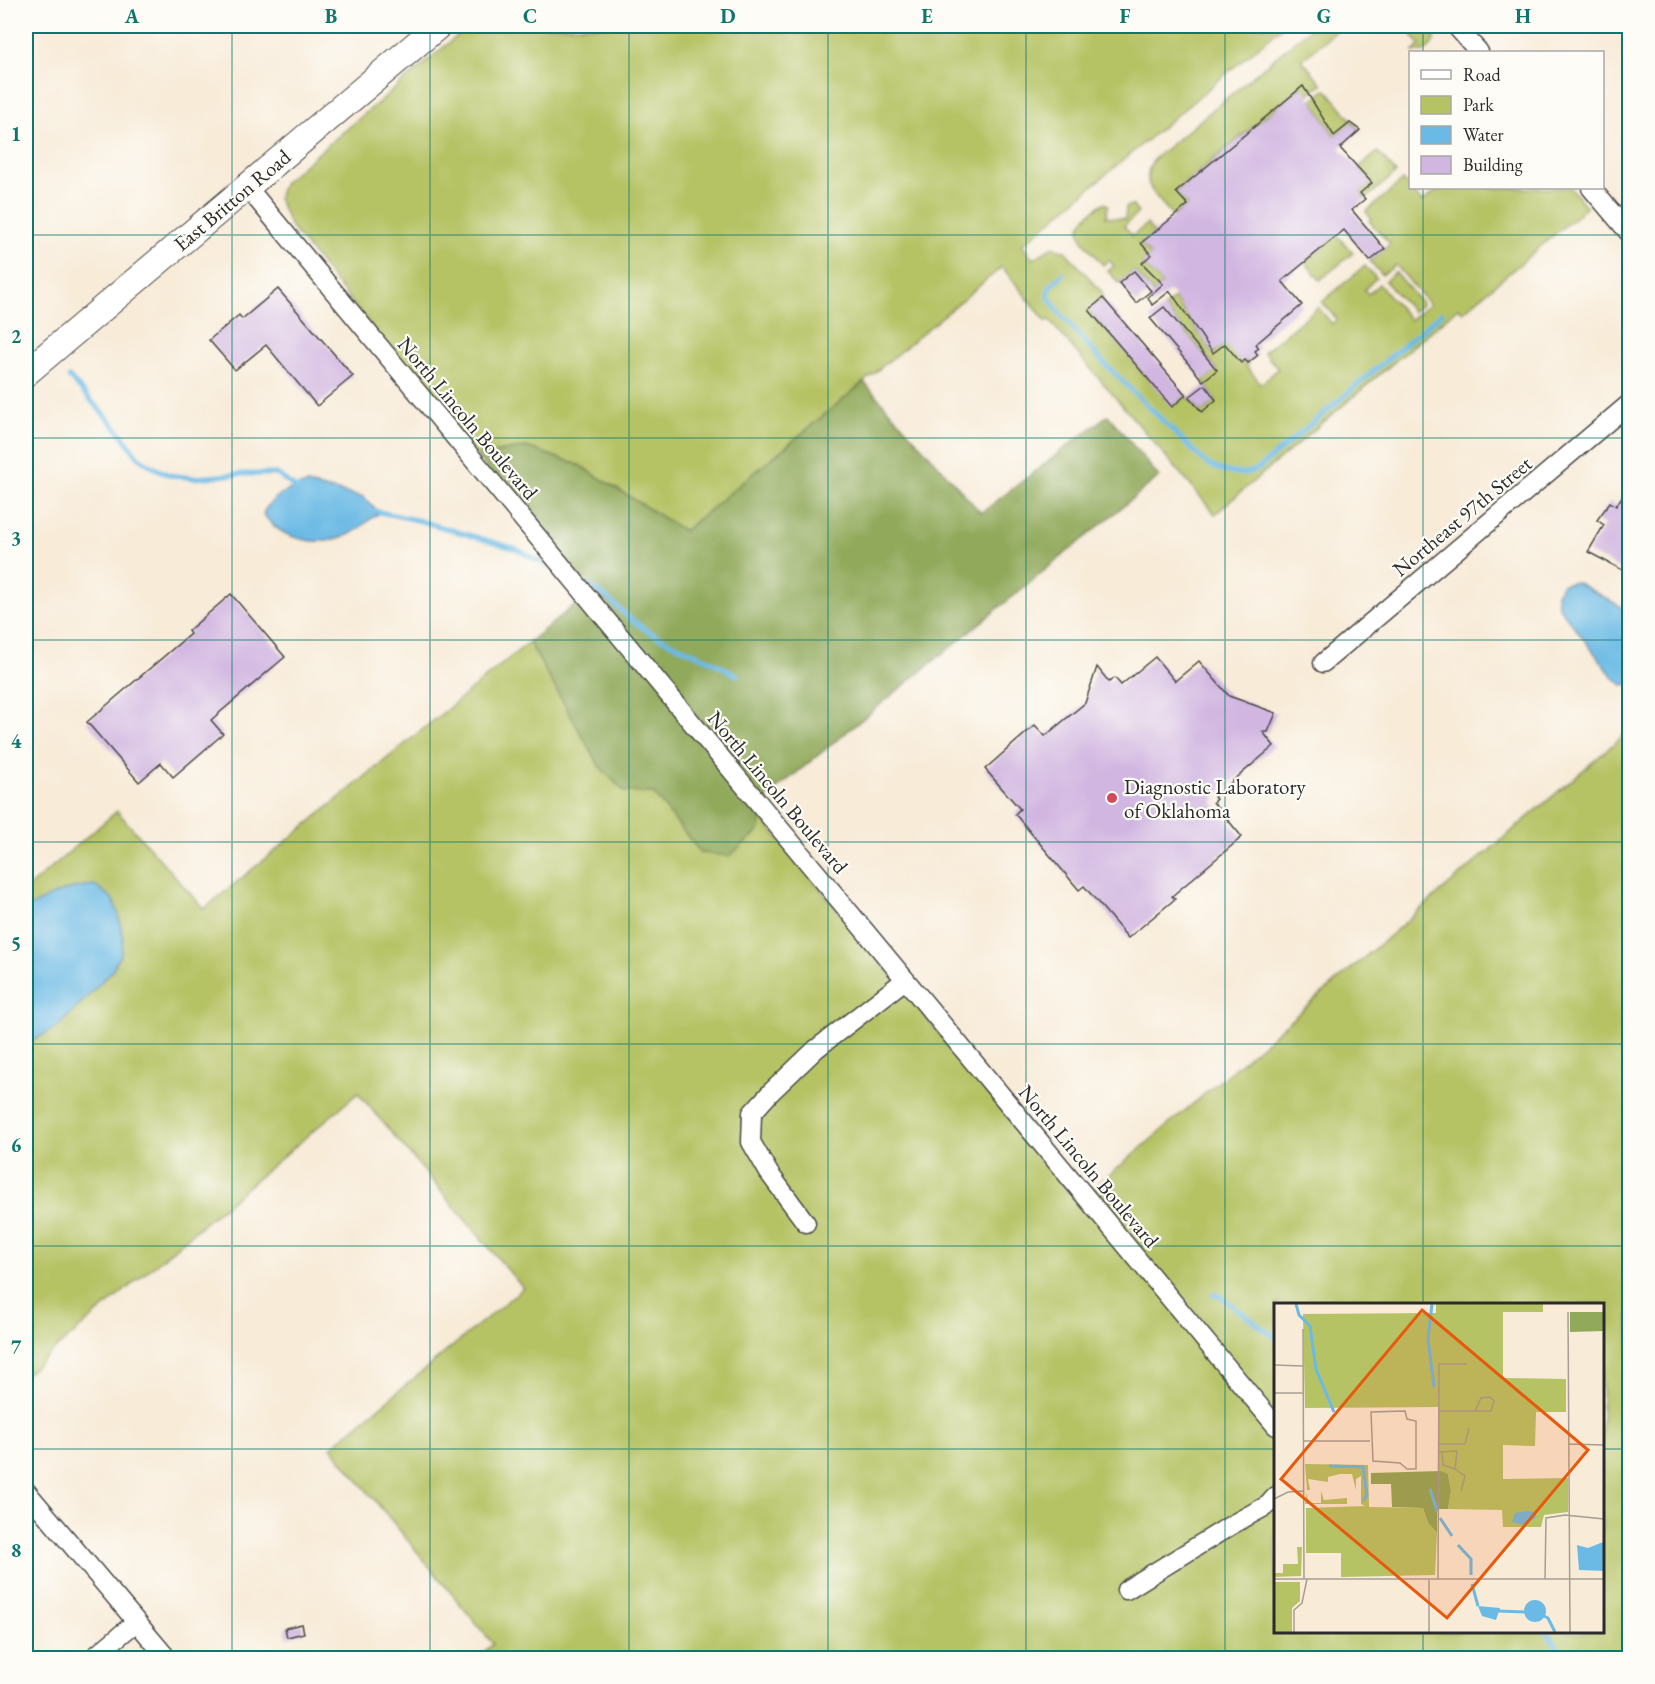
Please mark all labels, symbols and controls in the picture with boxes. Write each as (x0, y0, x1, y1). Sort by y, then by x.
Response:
text: A (124, 3, 140, 29)
text: B (325, 3, 337, 29)
text: C (523, 3, 537, 29)
text: D (720, 3, 736, 29)
text: E (921, 3, 933, 29)
text: F (1120, 3, 1131, 29)
text: G (1317, 3, 1331, 29)
text: H (1515, 3, 1531, 29)
legend (1409, 51, 1604, 189)
text: Road (1463, 63, 1502, 86)
text: Park (1463, 93, 1494, 116)
text: 1 (11, 121, 21, 147)
text: Water (1463, 123, 1504, 146)
street label: East Britton Road (168, 143, 296, 257)
text: Building (1463, 153, 1523, 176)
text: 2 (11, 323, 22, 349)
street label: North Lincoln Boulevard (392, 331, 544, 505)
street label: Northeast 97th Street (1387, 450, 1537, 582)
text: 3 (11, 525, 21, 551)
street label: North Lincoln Boulevard (702, 705, 854, 879)
text: 4 (11, 728, 22, 754)
place label: Diagnostic Laboratory of Oklahoma (1124, 773, 1306, 824)
marker: Diagnostic Laboratory of Oklahoma (1105, 791, 1119, 805)
text: 5 (11, 930, 21, 956)
street label: North Lincoln Boulevard (1013, 1079, 1165, 1253)
text: 6 (11, 1132, 22, 1158)
inset map (1274, 1303, 1604, 1633)
text: 7 (11, 1334, 22, 1360)
text: 8 (11, 1537, 21, 1563)

